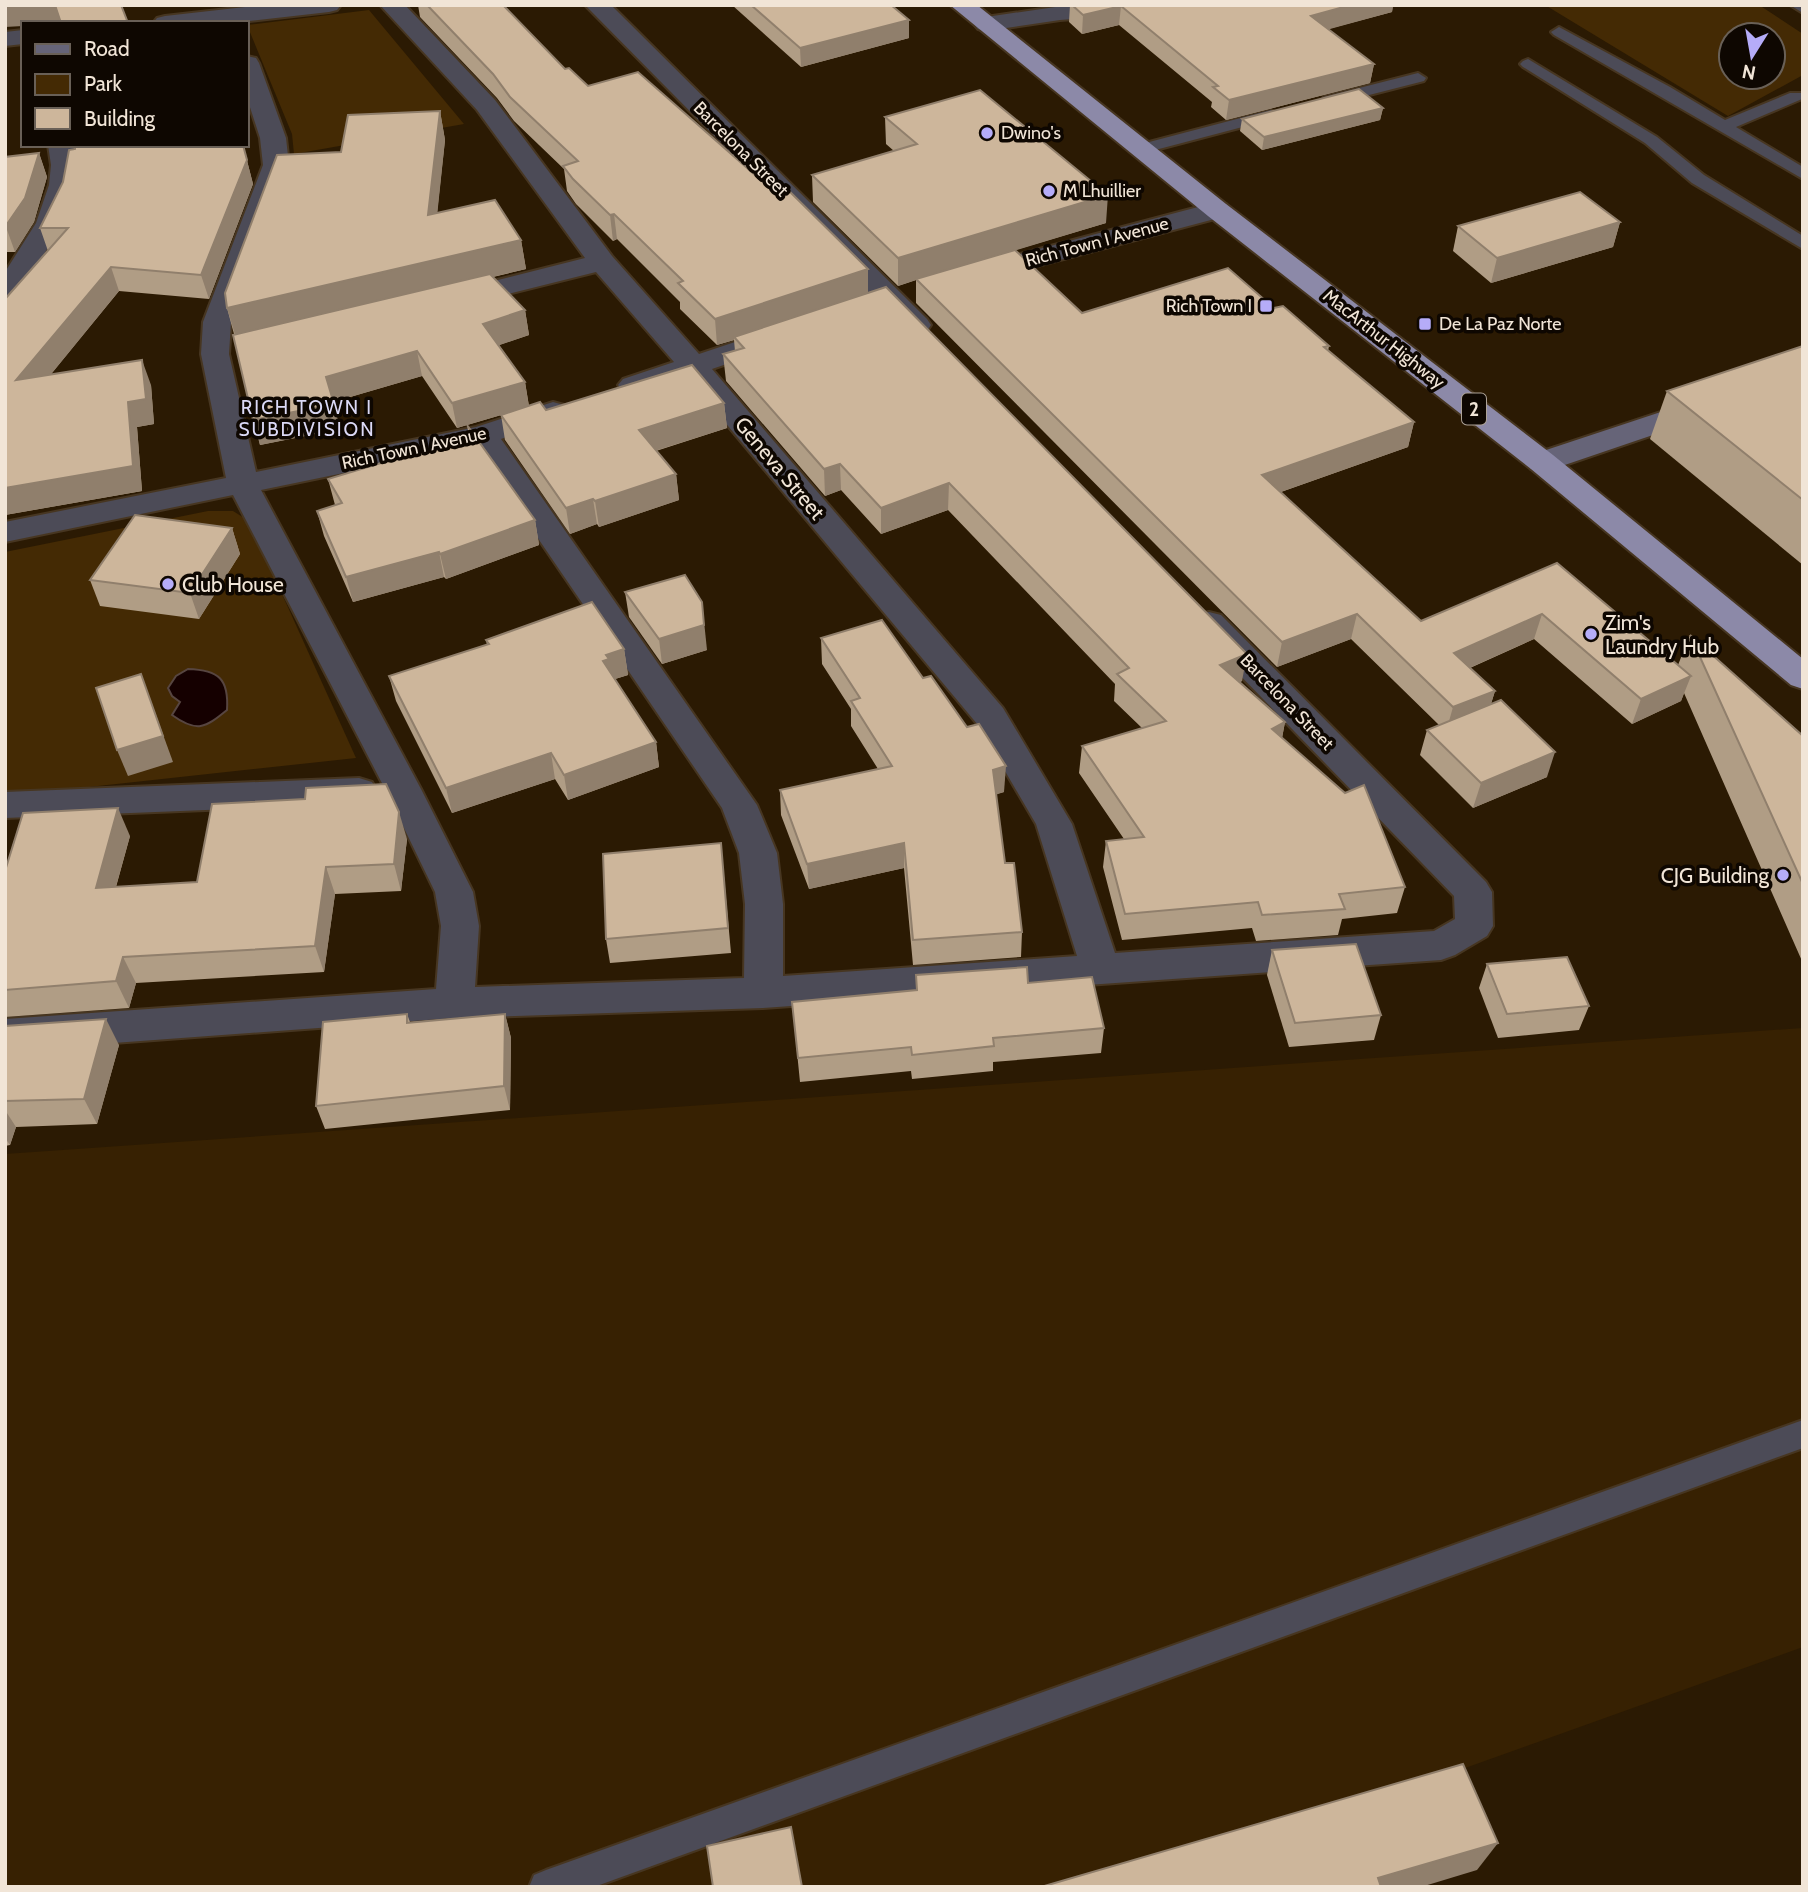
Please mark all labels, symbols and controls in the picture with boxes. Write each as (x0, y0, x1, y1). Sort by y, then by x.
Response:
legend (21, 21, 248, 147)
north arrow (1717, 21, 1787, 91)
text: Road (84, 36, 130, 61)
text: N (1740, 60, 1758, 85)
text: Park (84, 71, 122, 96)
street label: Barcelona Street (689, 97, 793, 201)
text: Building (84, 106, 156, 131)
place label: Dwino's (1001, 122, 1061, 144)
marker: Dwino's (979, 125, 995, 141)
place label: M Lhuillier (1063, 180, 1141, 202)
marker: M Lhuillier (1041, 183, 1057, 199)
street label: Rich Town I Avenue (1023, 212, 1171, 272)
street label: MacArthur Highway (1319, 285, 1449, 393)
place label: Rich Town I (1166, 295, 1252, 317)
marker: Rich Town I (1258, 298, 1274, 314)
place label: De La Paz Norte (1439, 313, 1561, 335)
marker: De La Paz Norte (1417, 316, 1433, 332)
road number: 2 (1462, 394, 1486, 424)
district label: RICH TOWN I SUBDIVISION (238, 396, 376, 441)
street label: Geneva Street (730, 412, 830, 524)
street label: Rich Town I Avenue (340, 422, 488, 474)
place label: Club House (182, 572, 284, 597)
marker: Club House (160, 576, 176, 592)
place label: Zim's Laundry Hub (1605, 610, 1719, 659)
marker: Zim's Laundry Hub (1583, 626, 1599, 642)
street label: Barcelona Street (1236, 649, 1338, 755)
place label: CJG Building (1661, 863, 1770, 888)
marker: CJG Building (1775, 867, 1791, 883)

